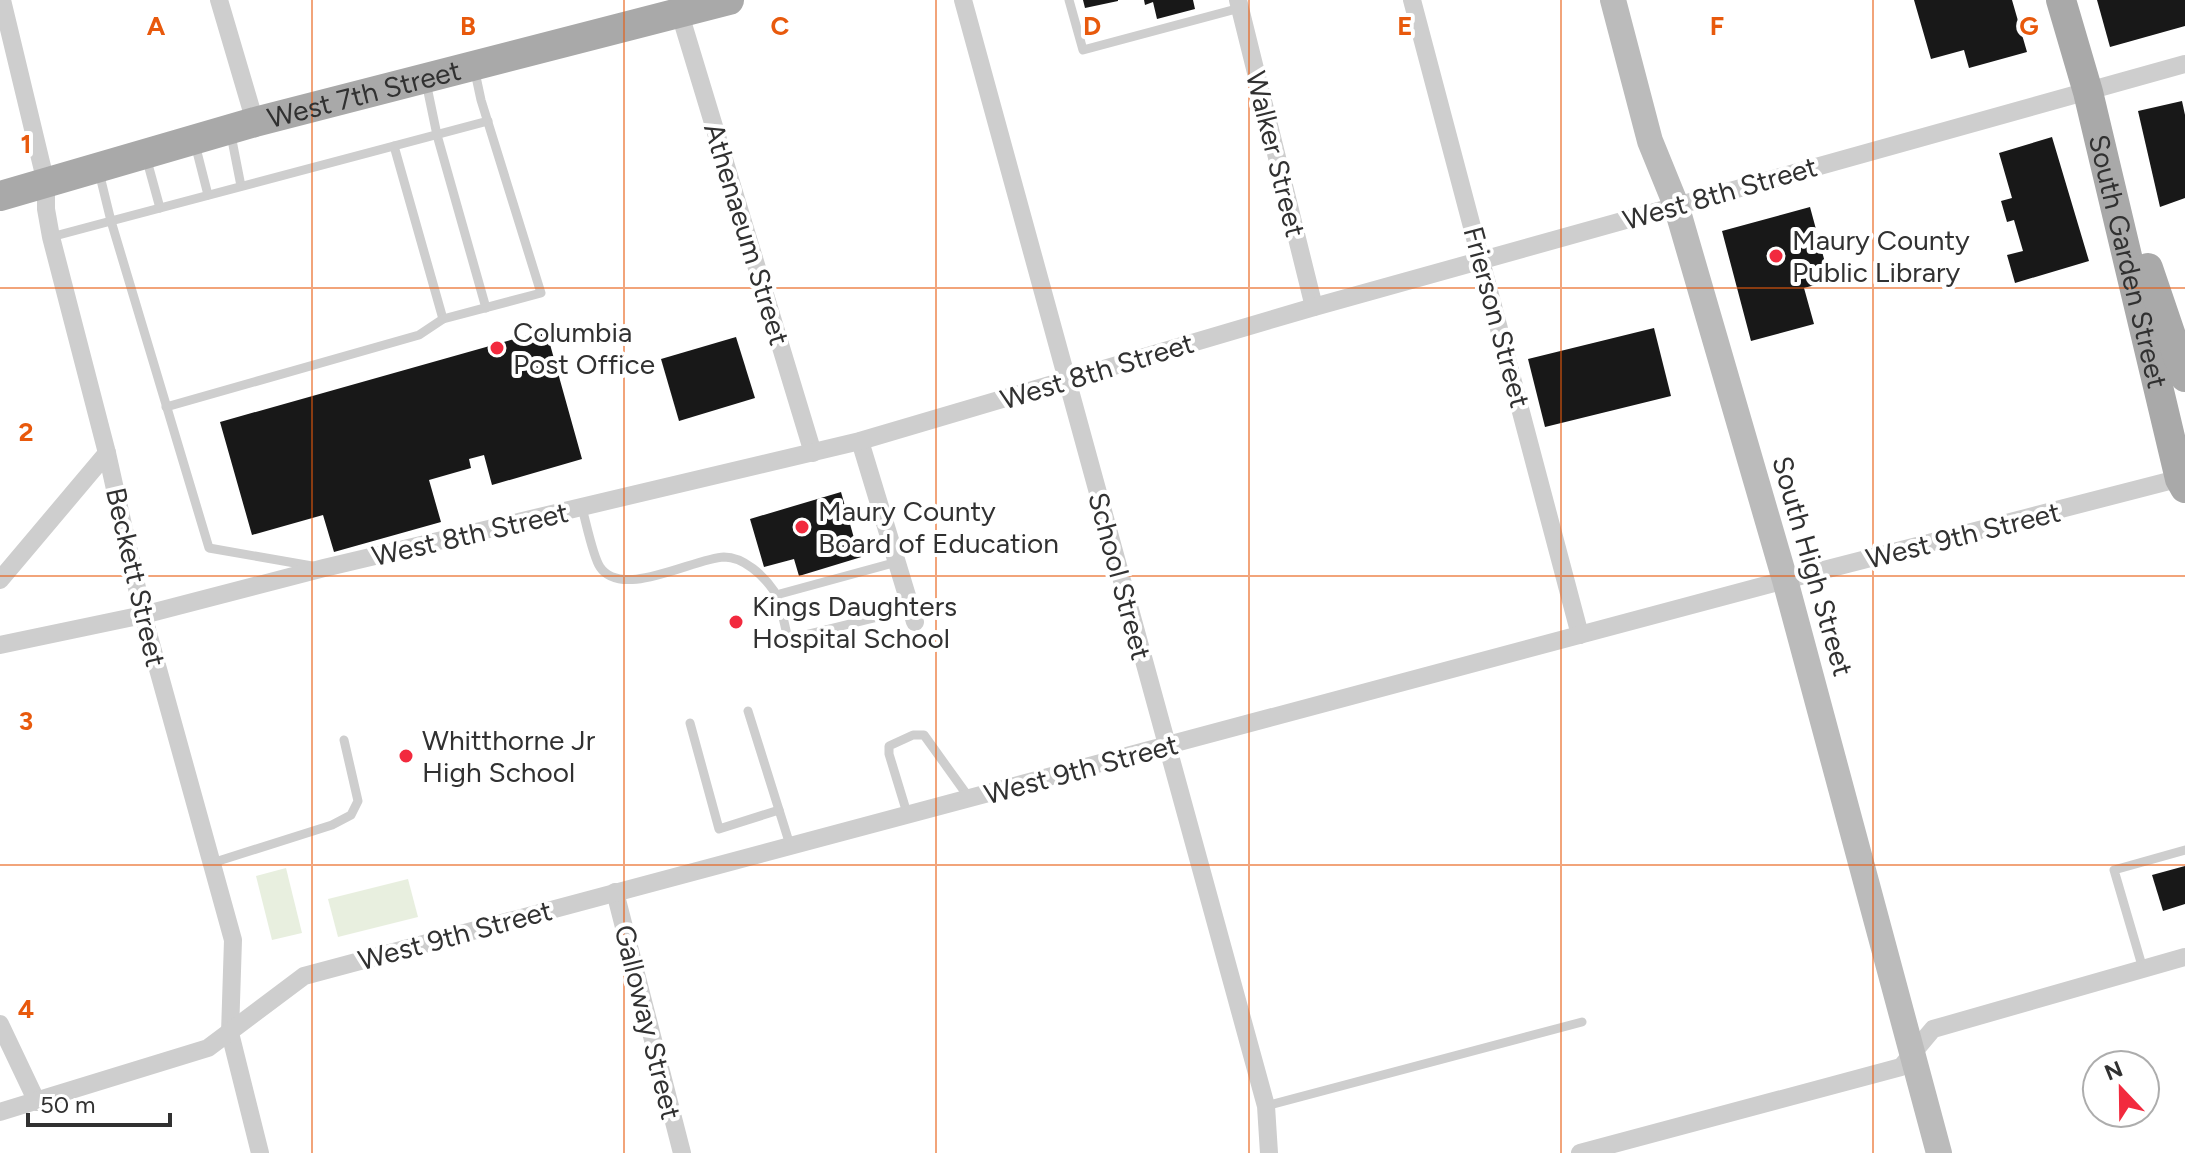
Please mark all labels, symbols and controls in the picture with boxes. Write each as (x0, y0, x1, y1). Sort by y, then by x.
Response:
text: A (147, 10, 166, 42)
text: B (460, 10, 476, 42)
text: C (771, 10, 790, 42)
text: D (1083, 10, 1101, 42)
text: E (1397, 10, 1413, 42)
text: F (1710, 10, 1724, 42)
text: G (2019, 10, 2039, 42)
street label: West 7th Street (264, 53, 464, 135)
street label: Walker Street (1239, 68, 1313, 240)
street label: Athenaeum Street (697, 119, 797, 349)
text: 1 (21, 128, 31, 160)
street label: South Garden Street (2082, 131, 2175, 392)
street label: West 8th Street (1619, 149, 1821, 237)
street label: Frierson Street (1457, 223, 1537, 411)
place label: Maury County Public Library (1792, 223, 1970, 289)
marker: Maury County Public Library (1767, 247, 1785, 265)
place label: Columbia Post Office (513, 315, 655, 381)
street label: West 8th Street (996, 325, 1198, 417)
marker: Columbia Post Office (488, 339, 506, 357)
text: 2 (18, 416, 34, 448)
street label: South High Street (1765, 452, 1861, 680)
street label: Beckett Street (99, 484, 173, 670)
street label: School Street (1081, 489, 1159, 663)
place label: Maury County Board of Education (818, 494, 1059, 560)
street label: West 9th Street (1862, 494, 2064, 576)
street label: West 8th Street (369, 495, 571, 573)
marker: Maury County Board of Education (793, 518, 811, 536)
place label: Kings Daughters Hospital School (752, 589, 957, 655)
marker: Kings Daughters Hospital School (727, 613, 745, 631)
text: 3 (19, 705, 33, 737)
place label: Whitthorne Jr High School (422, 723, 596, 789)
street label: West 9th Street (981, 727, 1181, 811)
marker: Whitthorne Jr High School (397, 747, 415, 765)
street label: West 9th Street (355, 893, 555, 977)
street label: Galloway Street (607, 921, 689, 1123)
text: 4 (18, 993, 34, 1025)
north arrow (2081, 1049, 2161, 1129)
text: N (2101, 1055, 2127, 1087)
scale bar (28, 1077, 170, 1127)
text: 50 m (40, 1090, 96, 1119)

